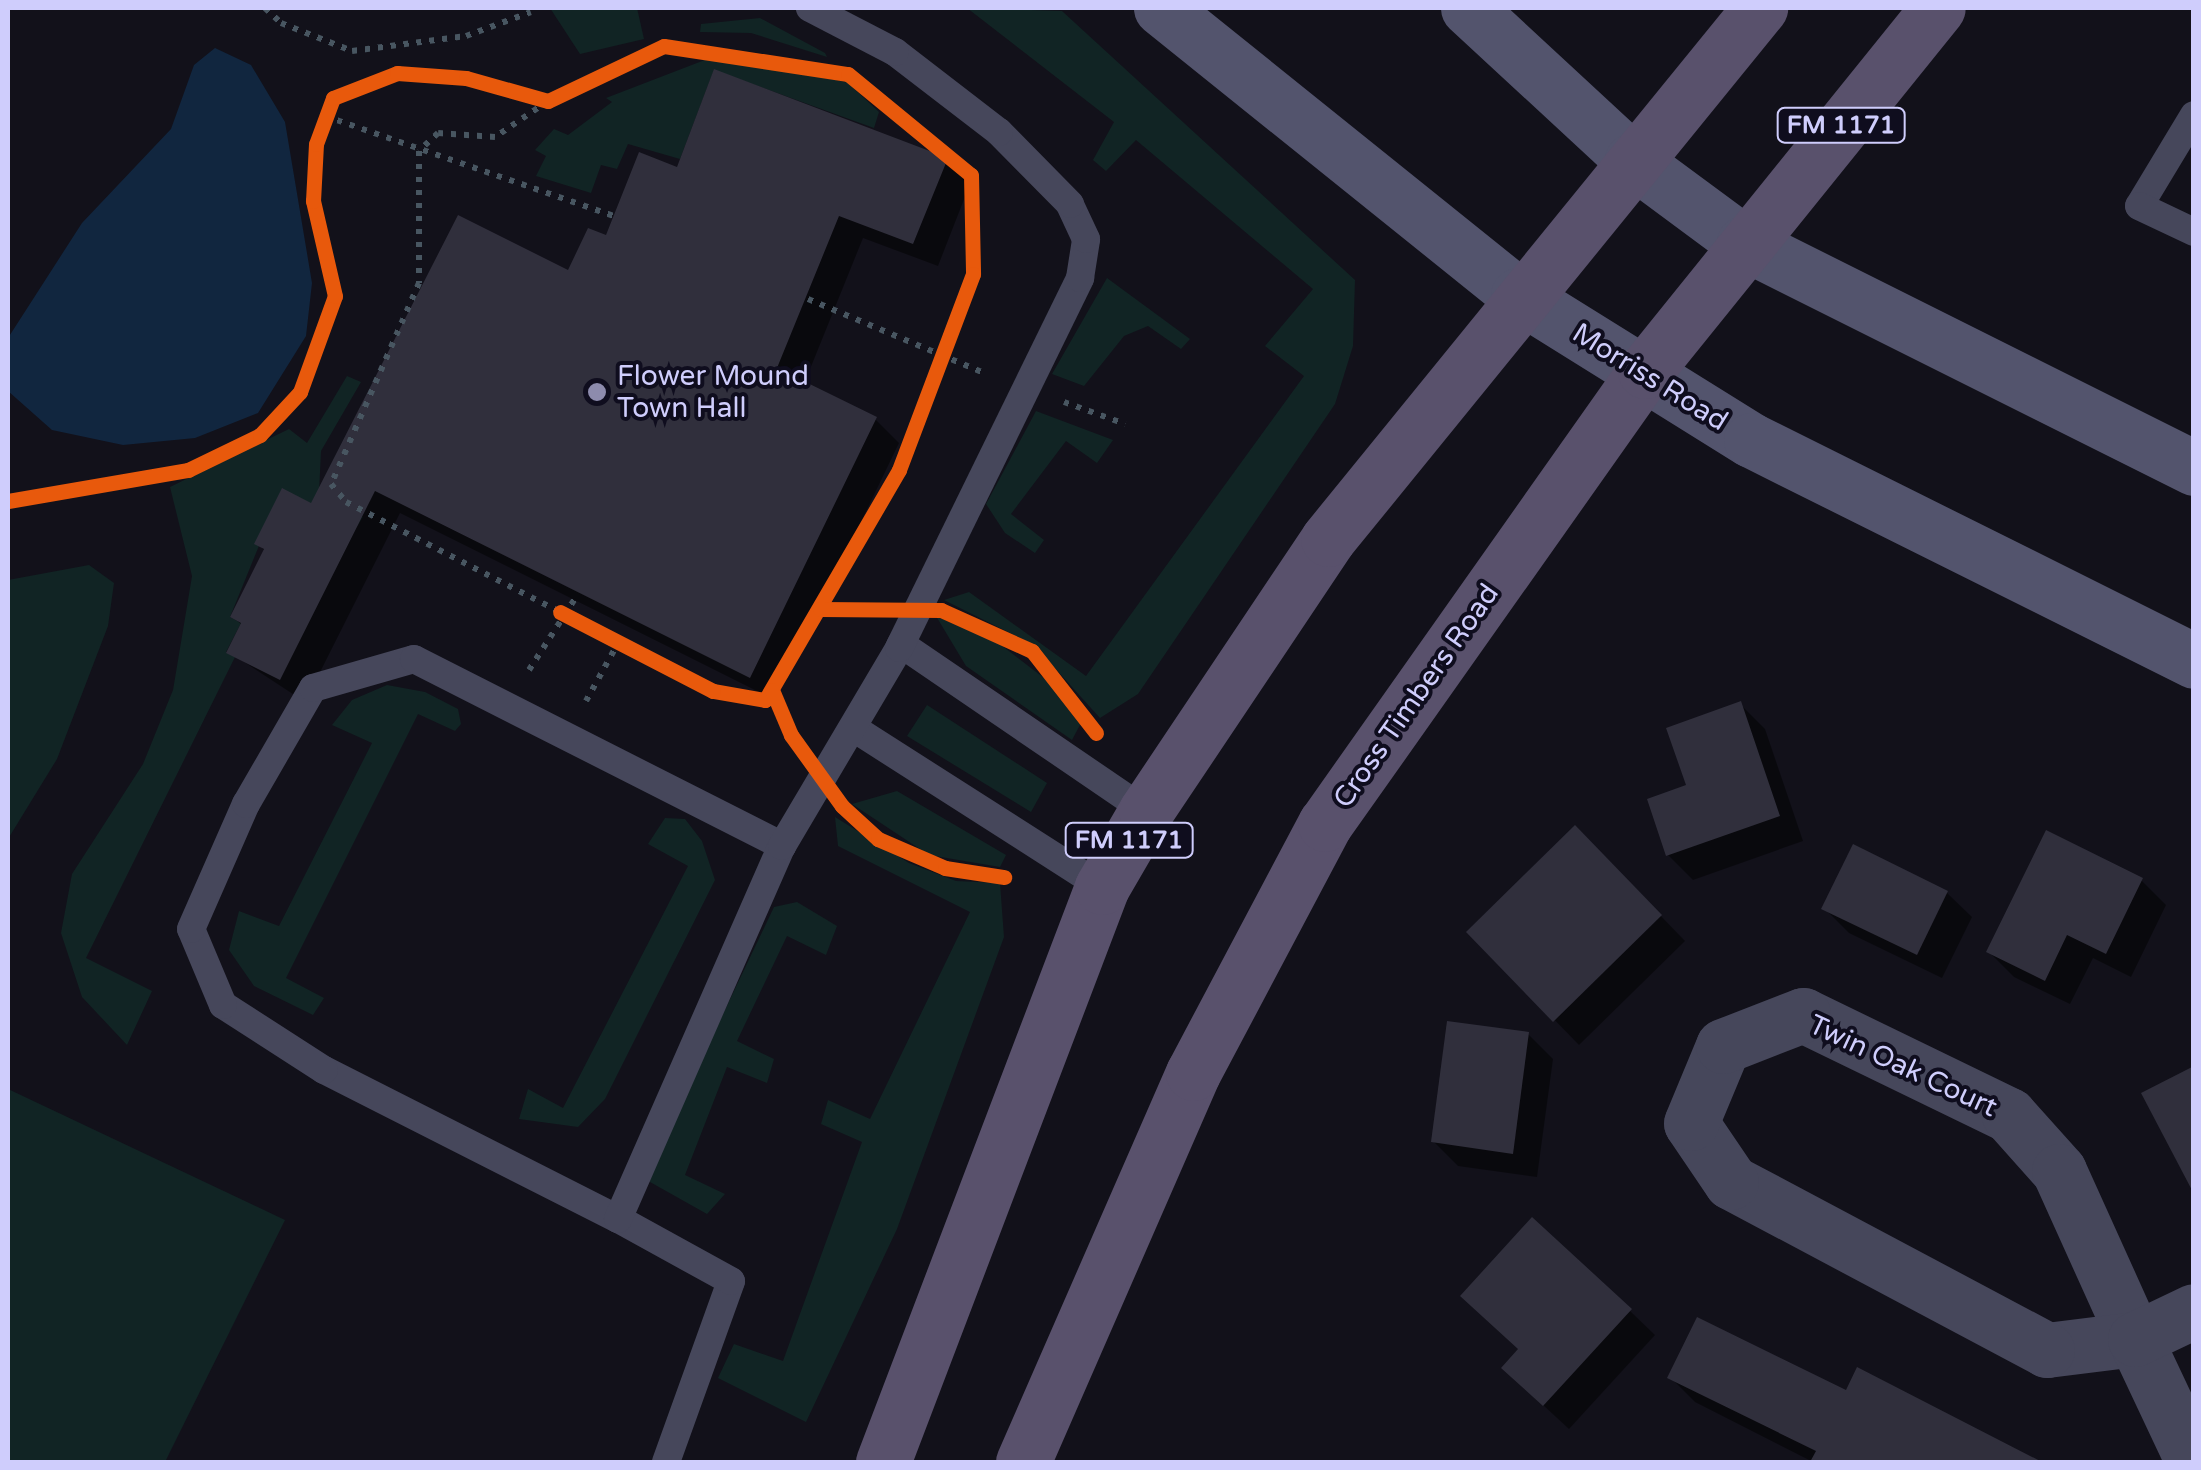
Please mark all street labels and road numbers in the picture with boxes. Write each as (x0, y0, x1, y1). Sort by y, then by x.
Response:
road number: FM 1171 (1776, 105, 1906, 145)
street label: Morriss Road (1566, 316, 1734, 438)
street label: Cross Timbers Road (1326, 578, 1506, 814)
road number: FM 1171 (1064, 820, 1194, 860)
street label: Twin Oak Court (1804, 1008, 2002, 1124)

